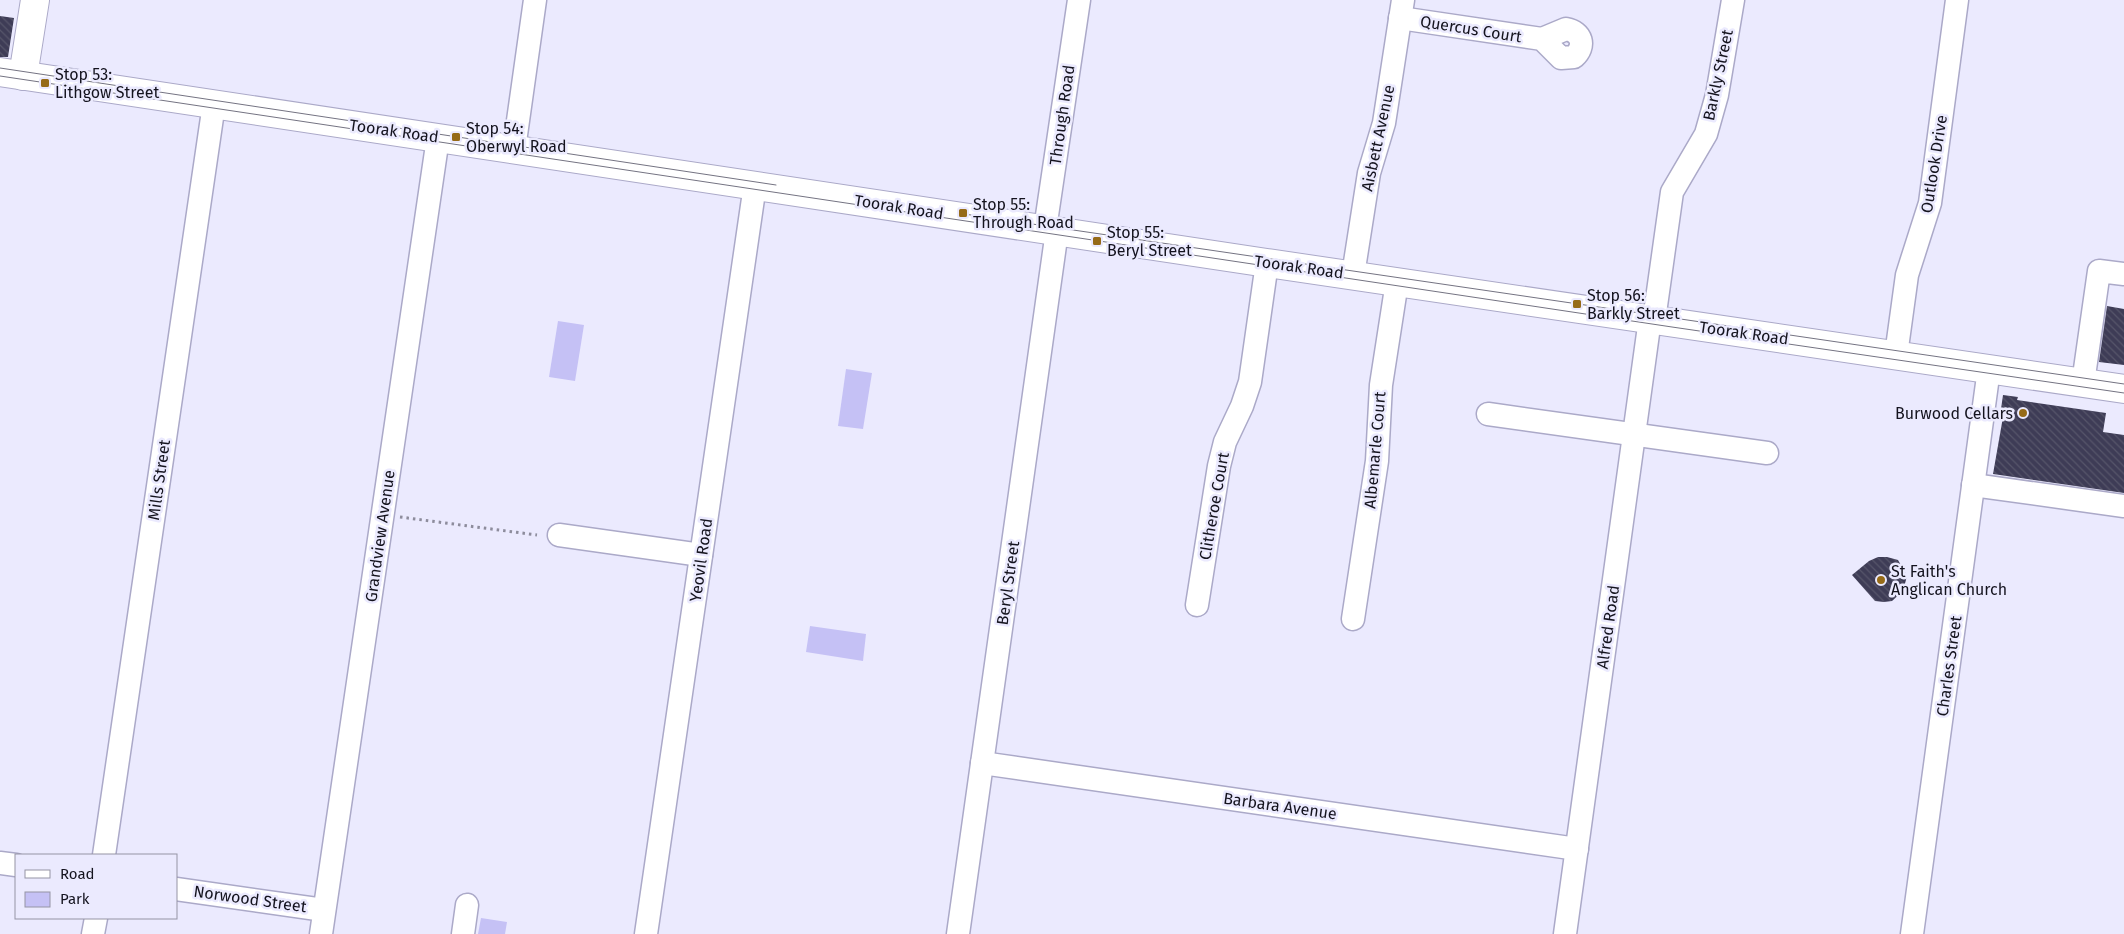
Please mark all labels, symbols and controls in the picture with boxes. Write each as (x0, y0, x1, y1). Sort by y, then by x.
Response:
street label: Quercus Court (1419, 12, 1523, 46)
street label: Barkly Street (1699, 27, 1737, 122)
street label: Through Road (1046, 64, 1078, 166)
place label: Stop 53: Lithgow Street (55, 65, 159, 102)
marker: Stop 53: Lithgow Street (39, 77, 51, 89)
street label: Aisbett Avenue (1357, 83, 1399, 193)
street label: Outlook Drive (1917, 113, 1951, 215)
street label: Toorak Road (348, 115, 440, 147)
place label: Stop 54: Oberwyl Road (466, 119, 567, 156)
marker: Stop 54: Oberwyl Road (450, 131, 462, 143)
street label: Toorak Road (853, 191, 945, 223)
place label: Stop 55: Through Road (973, 195, 1074, 232)
marker: Stop 55: Through Road (957, 207, 969, 219)
place label: Stop 55: Beryl Street (1107, 223, 1192, 260)
marker: Stop 55: Beryl Street (1091, 235, 1103, 247)
street label: Toorak Road (1253, 251, 1345, 283)
place label: Stop 56: Barkly Street (1587, 286, 1680, 323)
marker: Stop 56: Barkly Street (1571, 298, 1583, 310)
street label: Toorak Road (1698, 317, 1790, 349)
street label: Albemarle Court (1360, 390, 1390, 509)
place label: Burwood Cellars (1895, 404, 2013, 423)
marker: Burwood Cellars (2017, 407, 2029, 419)
street label: Mills Street (144, 438, 174, 522)
street label: Clitheroe Court (1195, 450, 1233, 561)
street label: Grandview Avenue (361, 469, 399, 603)
street label: Yeovil Road (686, 517, 716, 603)
street label: Beryl Street (993, 539, 1023, 626)
place label: St Faith's Anglican Church (1891, 562, 2007, 599)
marker: St Faith's Anglican Church (1875, 574, 1887, 586)
street label: Alfred Road (1593, 584, 1623, 670)
street label: Charles Street (1933, 614, 1966, 718)
street label: Barbara Avenue (1222, 789, 1338, 823)
legend (15, 854, 178, 919)
text: Road (60, 865, 95, 883)
street label: Norwood Street (192, 882, 308, 916)
text: Park (60, 890, 90, 908)

